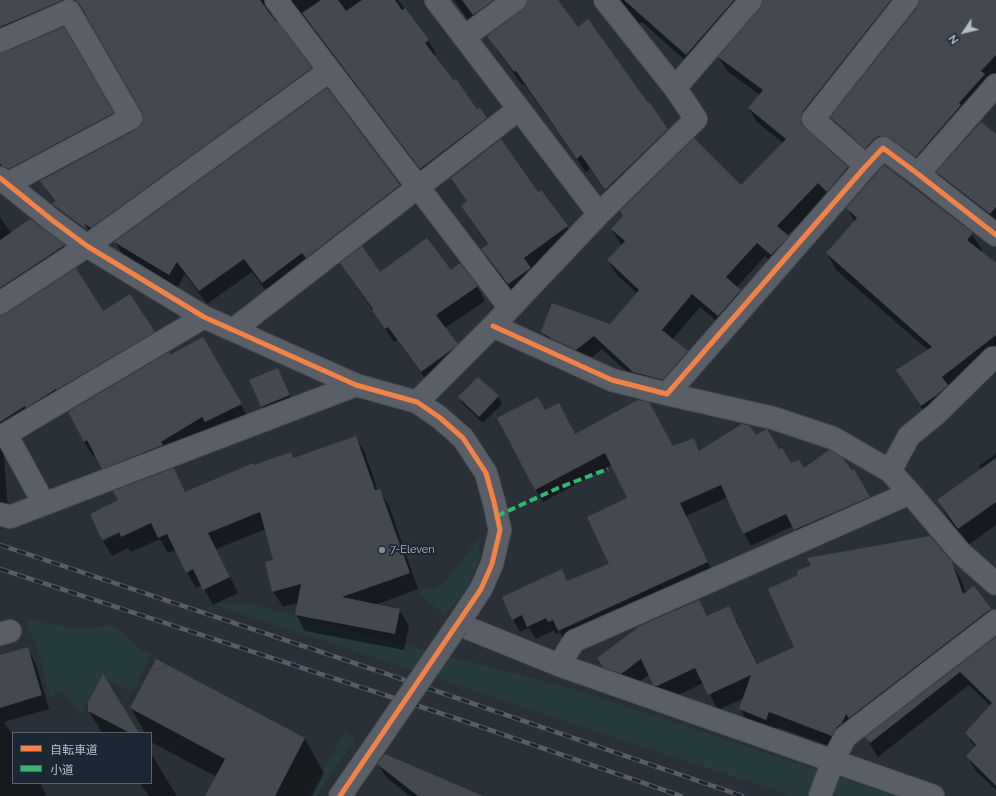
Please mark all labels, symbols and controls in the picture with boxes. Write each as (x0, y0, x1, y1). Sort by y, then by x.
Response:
north arrow (944, 12, 984, 52)
text: N (946, 32, 961, 46)
place label: 7-Eleven (390, 543, 435, 557)
marker: 7-Eleven (377, 545, 387, 555)
legend (12, 732, 152, 784)
text: 自転車道 (50, 743, 98, 757)
text: 小道 (50, 763, 74, 777)

